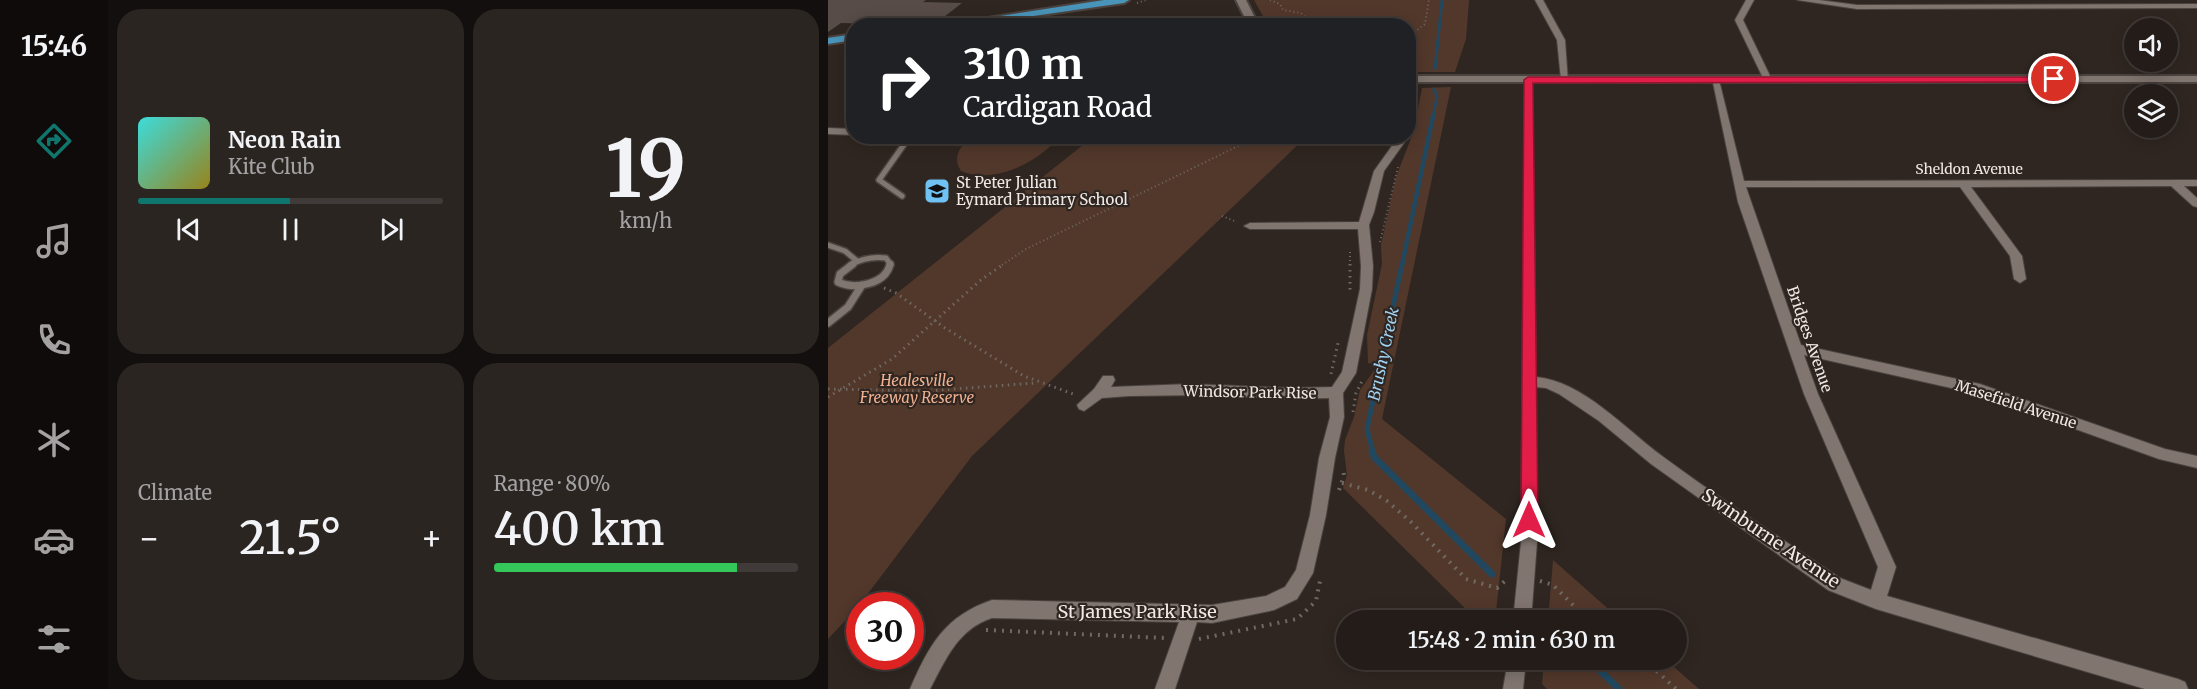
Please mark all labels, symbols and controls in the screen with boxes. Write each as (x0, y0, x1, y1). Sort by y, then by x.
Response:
map controls (2124, 18, 2178, 138)
button: sound (2124, 18, 2178, 72)
text: 15:46 (21, 29, 87, 63)
text: 310 m (963, 38, 1083, 90)
icon: right (864, 42, 942, 120)
pin (2028, 53, 2079, 104)
icon: arrive (2037, 62, 2070, 95)
button: layers (2124, 84, 2178, 138)
text: Cardigan Road (963, 90, 1152, 124)
icon: directions (33, 120, 75, 162)
text: 19 (605, 120, 686, 218)
text: Neon Rain (228, 126, 341, 154)
text: Kite Club (228, 154, 314, 179)
street label: Sheldon Avenue (1915, 160, 2023, 178)
place label: St Peter Julian Eymard Primary School (956, 173, 1128, 209)
school or university icon: St Peter Julian Eymard Primary School (922, 176, 952, 206)
text: km/h (619, 208, 672, 233)
icon: previous (172, 213, 205, 246)
icon: pause (274, 213, 307, 246)
icon: next (375, 213, 408, 246)
icon: music (33, 220, 75, 262)
street label: Bridges Avenue (1783, 283, 1837, 395)
water label: Brushy Creek (1363, 305, 1403, 403)
icon: phone (33, 319, 75, 361)
park label: Healesville Freeway Reserve (859, 371, 975, 407)
street label: Masefield Avenue (1953, 375, 2079, 433)
street label: Windsor Park Rise (1183, 381, 1317, 403)
icon: climate (33, 419, 75, 461)
text: Range · 80% (494, 471, 611, 496)
text: Climate (138, 480, 212, 505)
street label: Swinburne Avenue (1697, 483, 1845, 593)
position arrow (1497, 488, 1561, 552)
text: 400 km (494, 501, 664, 557)
text: 21.5° (239, 510, 341, 566)
text: − (138, 518, 160, 559)
text: + (420, 518, 443, 559)
icon: car (33, 519, 75, 561)
speed limit sign: 30 (846, 592, 924, 670)
street label: St James Park Rise (1057, 600, 1217, 623)
icon: filters (33, 618, 75, 660)
text: 15:48 · 2 min · 630 m (1408, 626, 1615, 654)

